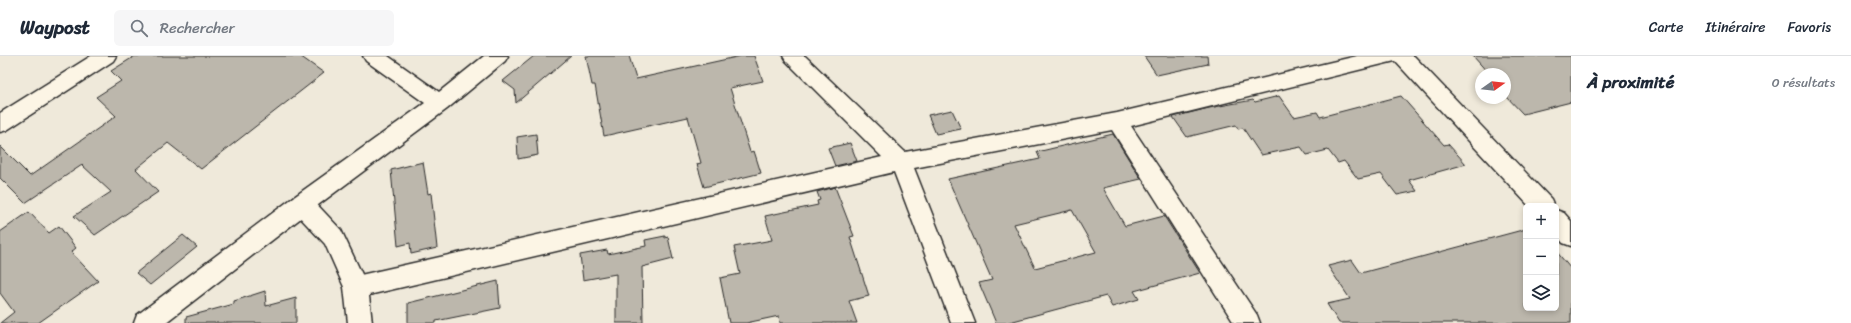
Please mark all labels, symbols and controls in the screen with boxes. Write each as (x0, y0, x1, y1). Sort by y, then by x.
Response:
search box (114, 10, 394, 46)
text: Waypost (20, 11, 90, 44)
text: Rechercher (160, 15, 235, 41)
text: Carte (1649, 15, 1684, 40)
text: Itinéraire (1706, 15, 1765, 40)
text: Favoris (1787, 15, 1831, 40)
icon: search (128, 17, 150, 39)
text: À proximité (1587, 67, 1674, 97)
north arrow (1475, 68, 1511, 104)
text: 0 résultats (1772, 71, 1835, 94)
map controls (1523, 203, 1559, 311)
button: + (1523, 203, 1559, 239)
button: − (1523, 239, 1559, 275)
button: layers (1523, 275, 1559, 311)

